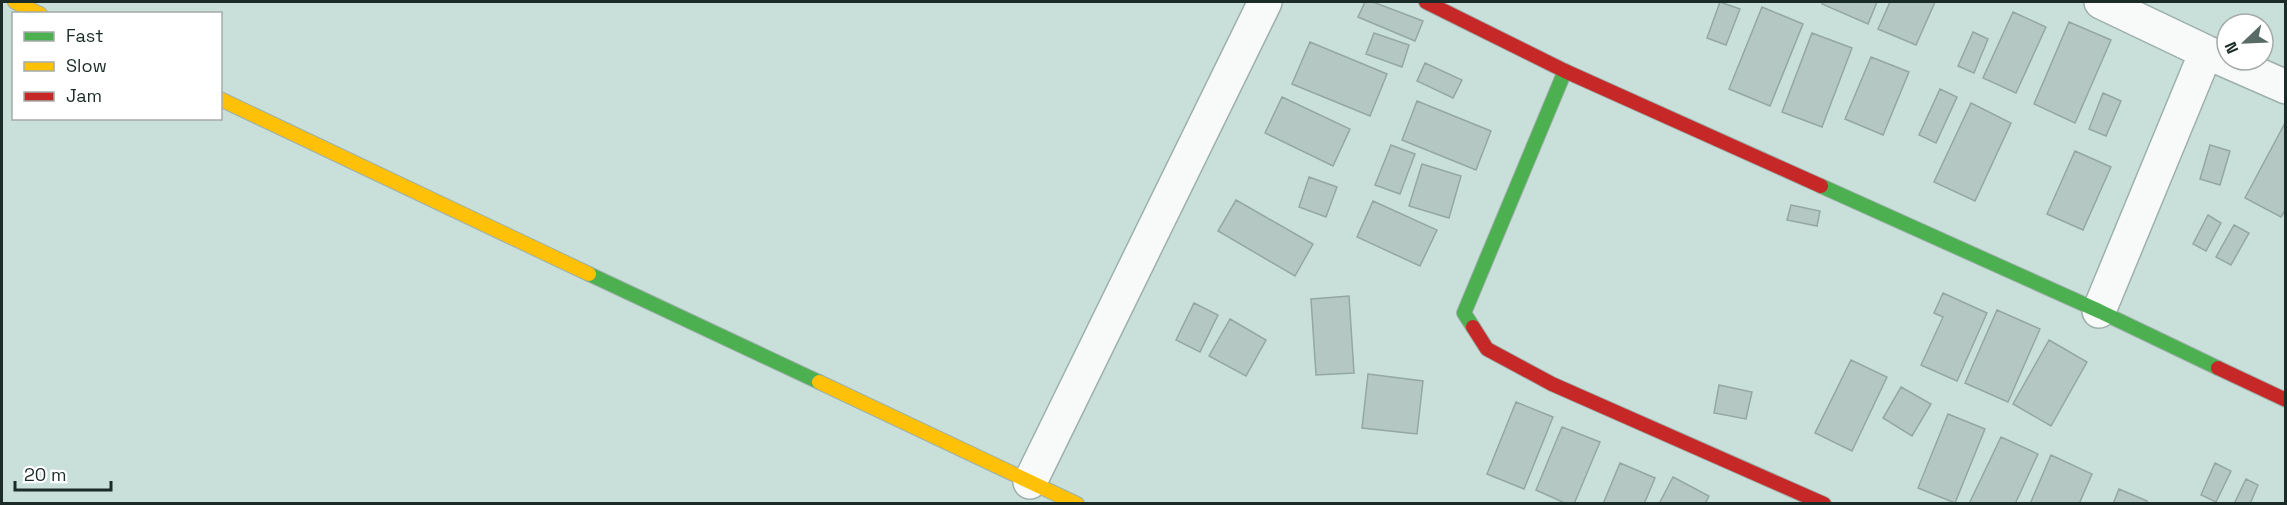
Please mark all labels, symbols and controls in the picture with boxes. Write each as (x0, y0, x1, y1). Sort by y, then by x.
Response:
legend (12, 12, 222, 120)
north arrow (2215, 12, 2275, 72)
text: Fast (66, 24, 103, 47)
text: N (2220, 39, 2243, 57)
text: Slow (66, 54, 107, 77)
text: Jam (66, 84, 102, 107)
scale bar (15, 454, 111, 492)
text: 20 m (24, 463, 67, 486)

